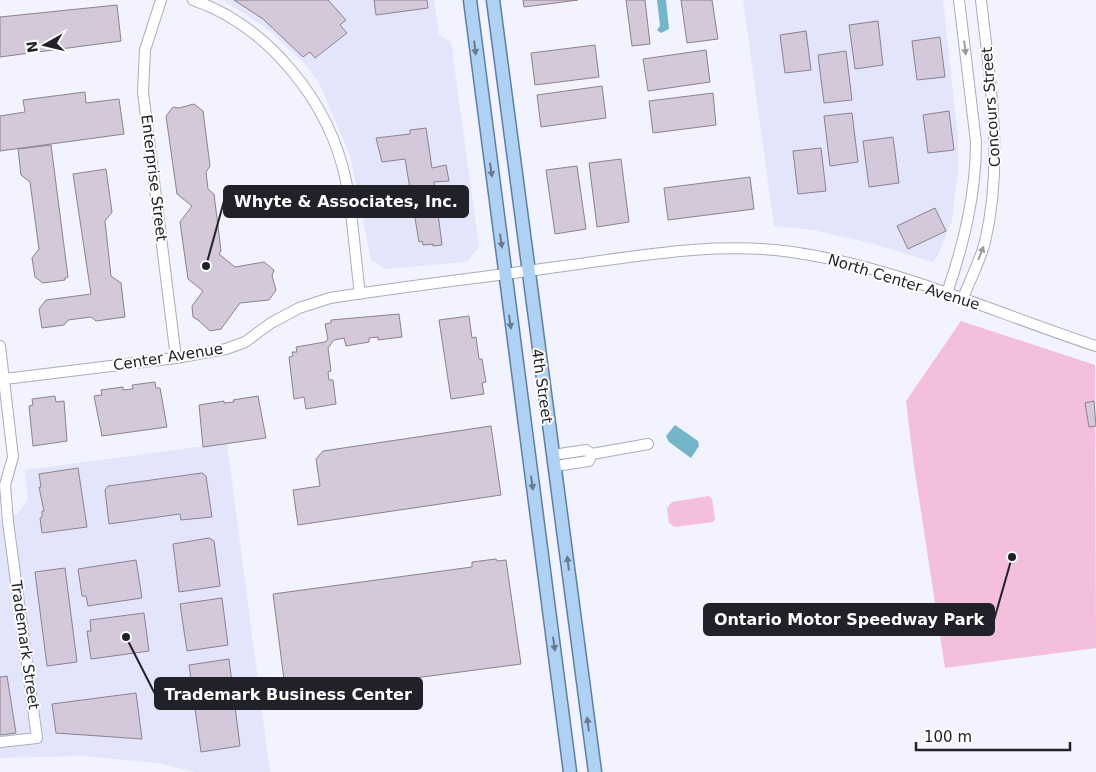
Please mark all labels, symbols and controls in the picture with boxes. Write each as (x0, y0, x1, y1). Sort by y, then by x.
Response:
north arrow (20, 20, 70, 70)
text: N (23, 40, 41, 54)
one-way arrow (471, 41, 479, 57)
one-way arrow (961, 41, 969, 57)
street label: Concours Street (978, 46, 1004, 168)
street label: Enterprise Street (137, 114, 171, 242)
one-way arrow (487, 162, 495, 178)
callout: Whyte & Associates, Inc. (224, 186, 468, 217)
text: Whyte & Associates, Inc. (234, 192, 458, 211)
one-way arrow (497, 234, 505, 250)
one-way arrow (977, 245, 985, 260)
street label: North Center Avenue (826, 250, 982, 314)
one-way arrow (507, 314, 515, 330)
street label: Center Avenue (112, 339, 224, 375)
street label: 4th Street (528, 347, 556, 425)
one-way arrow (528, 475, 536, 491)
one-way arrow (563, 554, 571, 570)
street label: Trademark Street (7, 578, 43, 711)
callout: Ontario Motor Speedway Park (704, 604, 994, 635)
text: Ontario Motor Speedway Park (714, 610, 984, 629)
one-way arrow (550, 636, 558, 652)
callout: Trademark Business Center (155, 678, 422, 709)
text: Trademark Business Center (164, 685, 412, 704)
one-way arrow (584, 715, 592, 731)
scale bar (916, 720, 1070, 752)
text: 100 m (924, 728, 972, 746)

